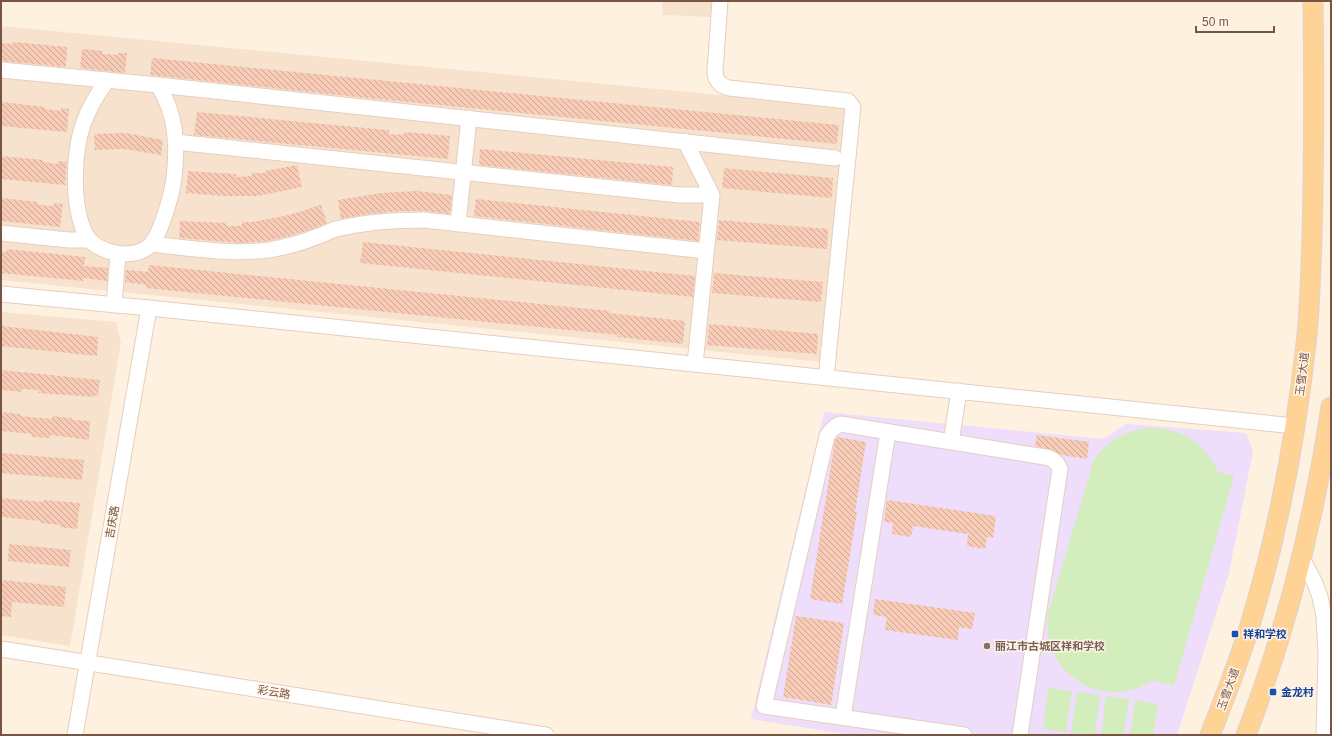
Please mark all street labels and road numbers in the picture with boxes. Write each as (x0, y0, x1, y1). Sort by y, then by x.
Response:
street label: 玉雪大道 (1293, 351, 1311, 397)
street label: 吉庆路 (103, 505, 121, 539)
street label: 玉雪大道 (1215, 666, 1241, 712)
street label: 彩云路 (257, 683, 291, 701)

